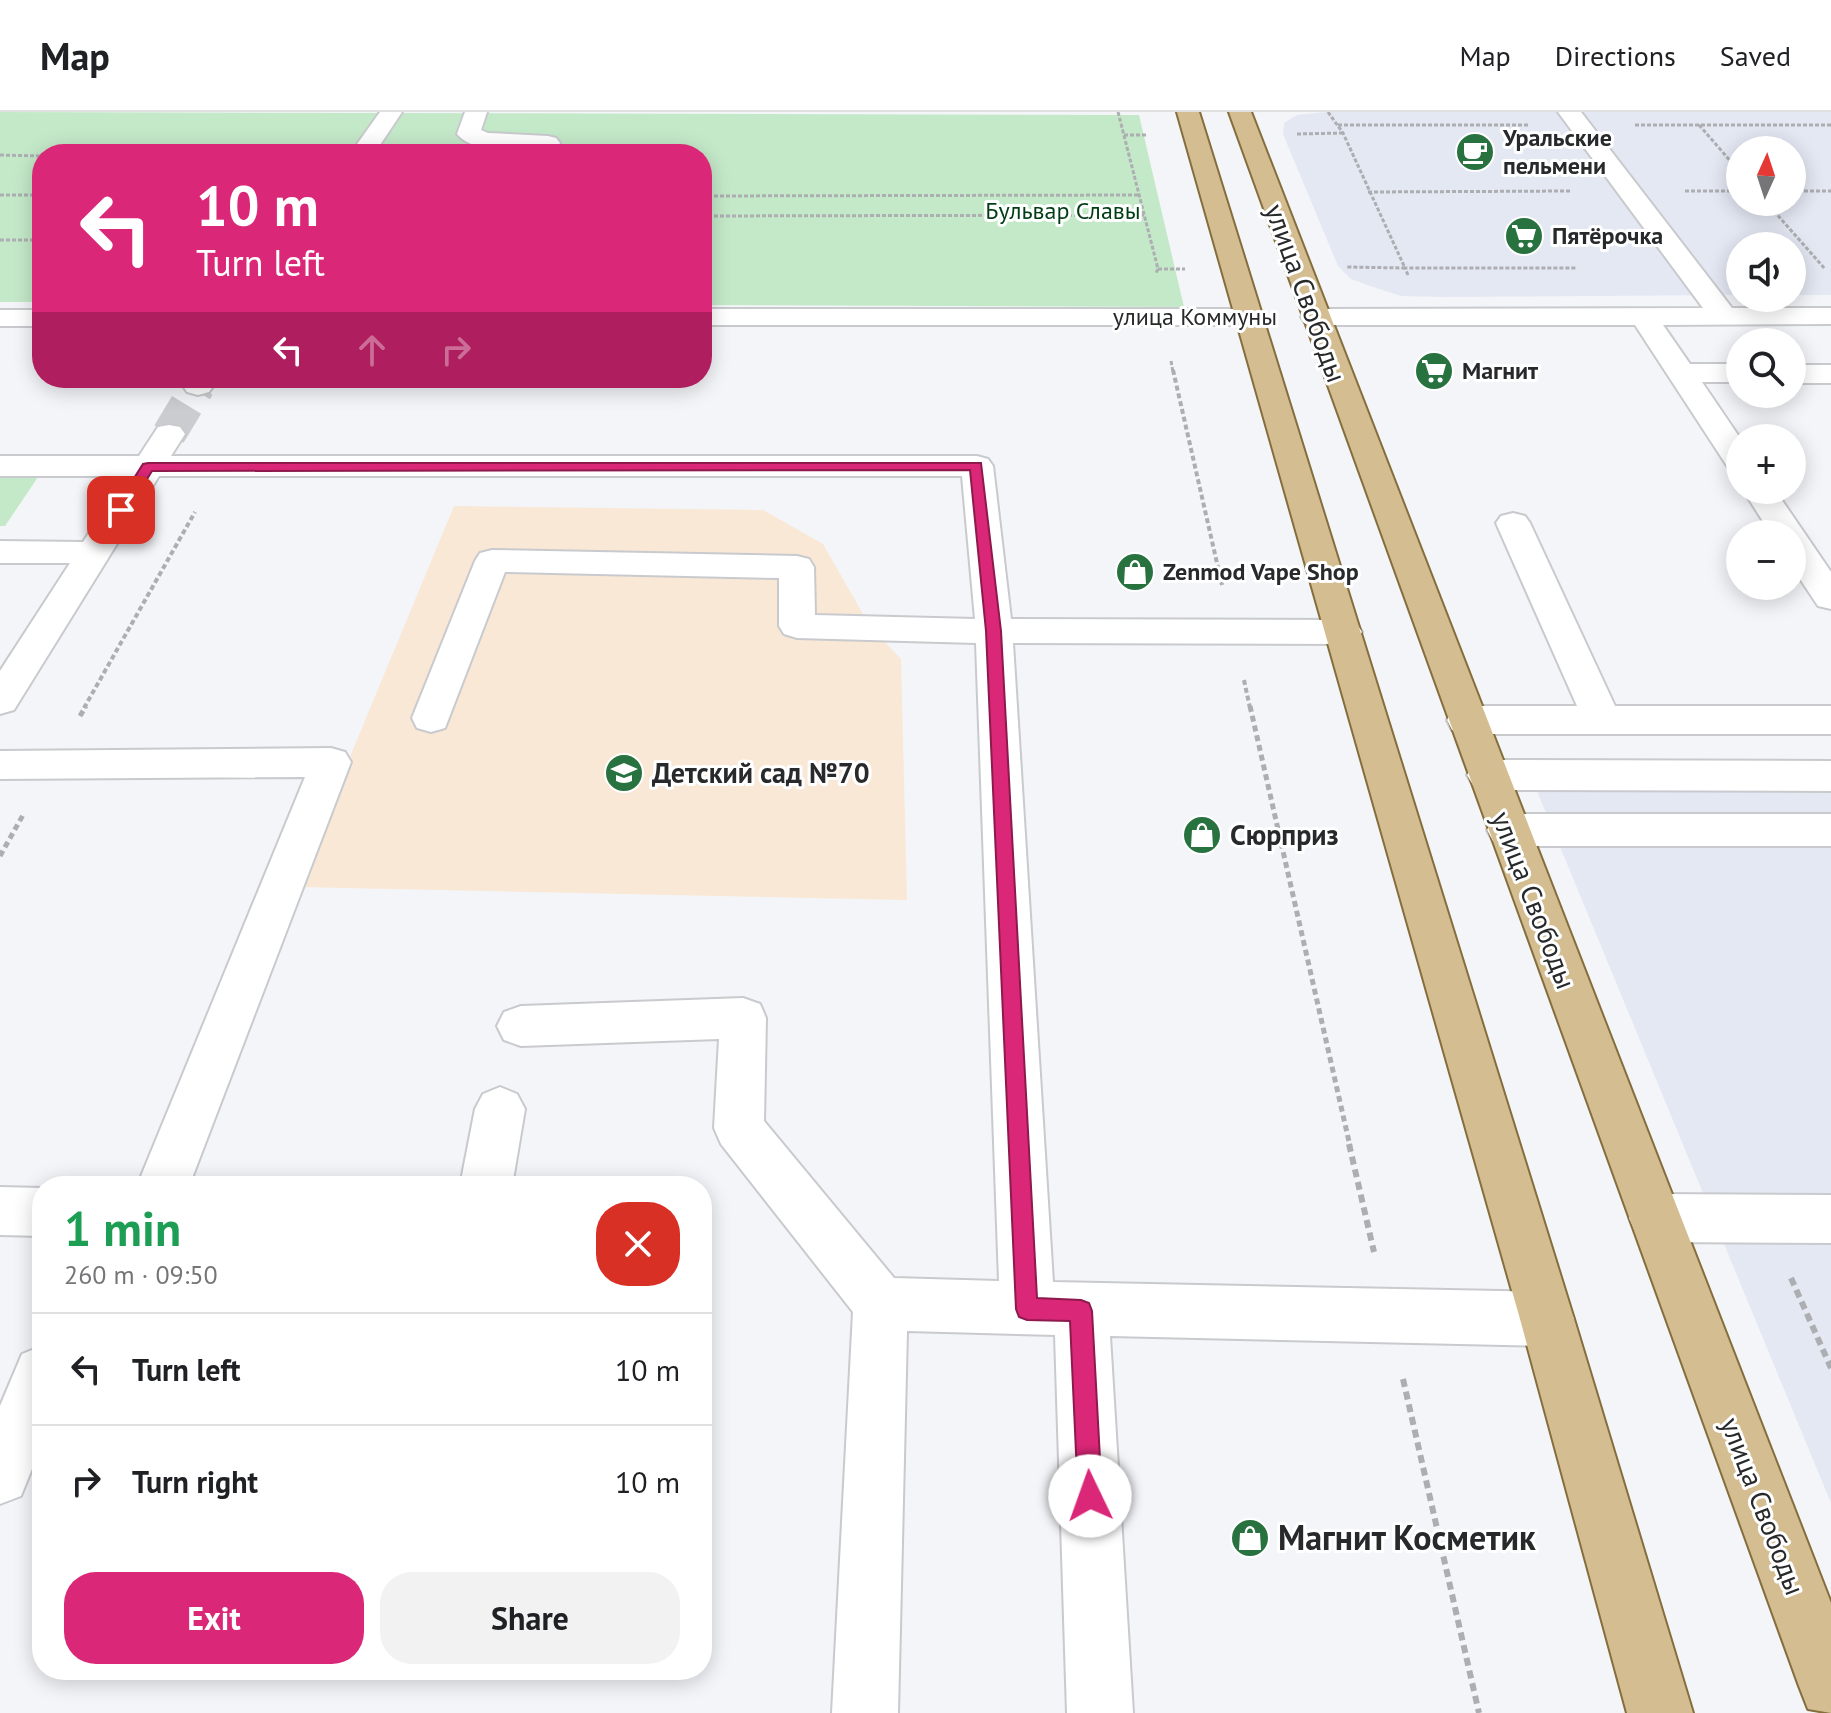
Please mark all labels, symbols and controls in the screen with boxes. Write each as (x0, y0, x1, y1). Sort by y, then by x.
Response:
text: Map (40, 31, 110, 80)
text: Map (1460, 37, 1511, 74)
text: Directions (1555, 37, 1676, 74)
text: Saved (1720, 37, 1791, 74)
place label: Уральские пельмени (1502, 122, 1612, 181)
cafe icon: Уральские пельмени (1454, 131, 1496, 173)
north arrow (1726, 136, 1806, 216)
map controls (1726, 136, 1806, 600)
text: 10 m (196, 169, 319, 241)
icon: left (64, 176, 168, 280)
park label: Бульвар Славы (985, 195, 1141, 226)
street label: улица Свободы (1257, 199, 1356, 387)
supermarket icon: Пятёрочка (1503, 215, 1545, 257)
place label: Пятёрочка (1552, 220, 1663, 251)
button: sound (1726, 232, 1806, 312)
text: Turn left (196, 239, 325, 286)
street label: улица Коммуны (1113, 301, 1277, 332)
icon: left (266, 328, 310, 372)
icon: ahead (350, 328, 394, 372)
icon: right (434, 328, 478, 372)
button: search (1726, 328, 1806, 408)
supermarket icon: Магнит (1413, 350, 1455, 392)
place label: Магнит (1462, 355, 1539, 386)
button: + (1726, 424, 1806, 504)
pin (87, 476, 155, 544)
icon: arrive (99, 488, 143, 532)
button: − (1726, 520, 1806, 600)
shop icon: Zenmod Vape Shop (1114, 551, 1156, 593)
place label: Zenmod Vape Shop (1163, 556, 1359, 587)
school or university icon: Детский сад №70 (603, 752, 645, 794)
place label: Детский сад №70 (652, 754, 870, 791)
street label: улица Свободы (1484, 806, 1585, 994)
shop icon: Сюрприз (1181, 814, 1223, 856)
place label: Сюрприз (1230, 816, 1339, 853)
text: 1 min (64, 1197, 181, 1259)
button: close (596, 1202, 680, 1286)
text: 260 m · 09:50 (64, 1258, 218, 1291)
icon: left (64, 1347, 108, 1391)
text: Turn left (132, 1350, 240, 1389)
text: 10 m (615, 1350, 680, 1389)
street label: улица Свободы (1713, 1412, 1814, 1600)
position arrow (1048, 1454, 1132, 1538)
icon: right (64, 1459, 108, 1503)
text: Turn right (132, 1462, 258, 1501)
text: 10 m (615, 1462, 680, 1501)
place label: Магнит Косметик (1278, 1515, 1536, 1559)
shop icon: Магнит Косметик (1229, 1517, 1271, 1559)
button: Exit (64, 1572, 364, 1664)
button: Share (380, 1572, 680, 1664)

